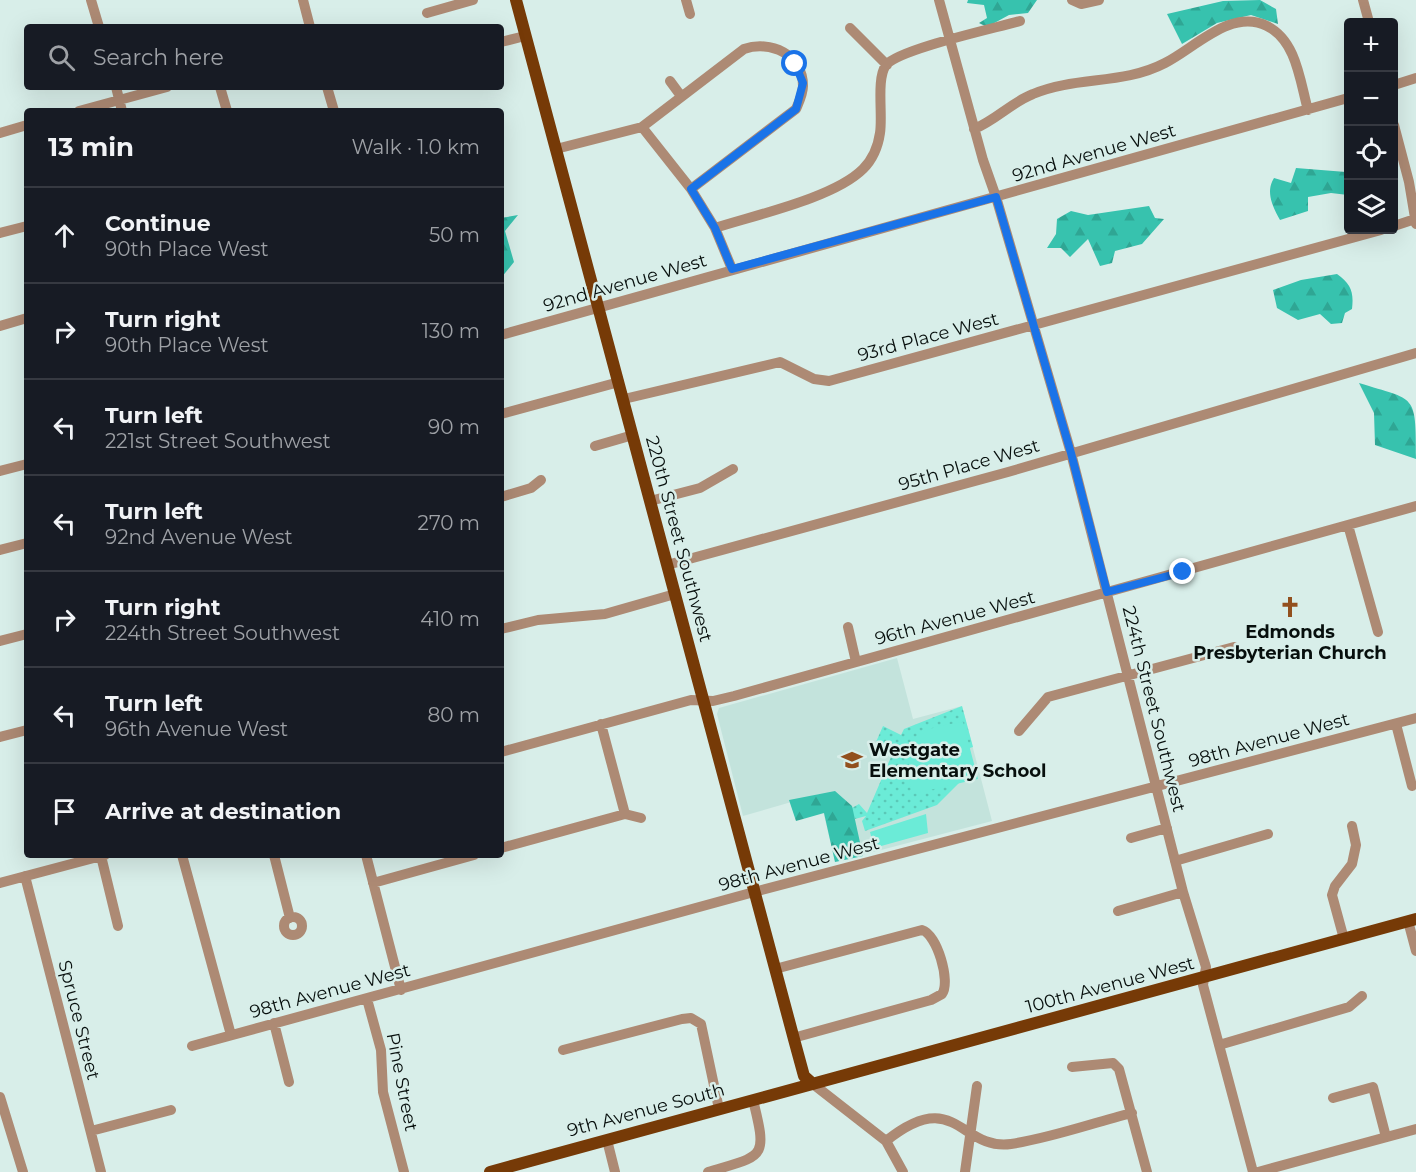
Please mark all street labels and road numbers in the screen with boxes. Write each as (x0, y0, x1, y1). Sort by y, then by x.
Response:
street label: 92nd Avenue West (1010, 119, 1178, 187)
street label: 92nd Avenue West (541, 249, 709, 317)
street label: 93rd Place West (855, 308, 1001, 366)
street label: 220th Street Southwest (641, 434, 717, 644)
street label: 95th Place West (896, 434, 1042, 496)
street label: 96th Avenue West (873, 586, 1037, 650)
street label: 224th Street Southwest (1118, 604, 1190, 814)
street label: 98th Avenue West (1186, 708, 1352, 772)
street label: 98th Avenue West (716, 832, 882, 896)
street label: 100th Avenue West (1023, 952, 1197, 1018)
street label: Spruce Street (53, 958, 105, 1082)
street label: 98th Avenue West (247, 959, 413, 1023)
street label: Pine Street (382, 1031, 422, 1133)
street label: 9th Avenue South (565, 1078, 727, 1142)

